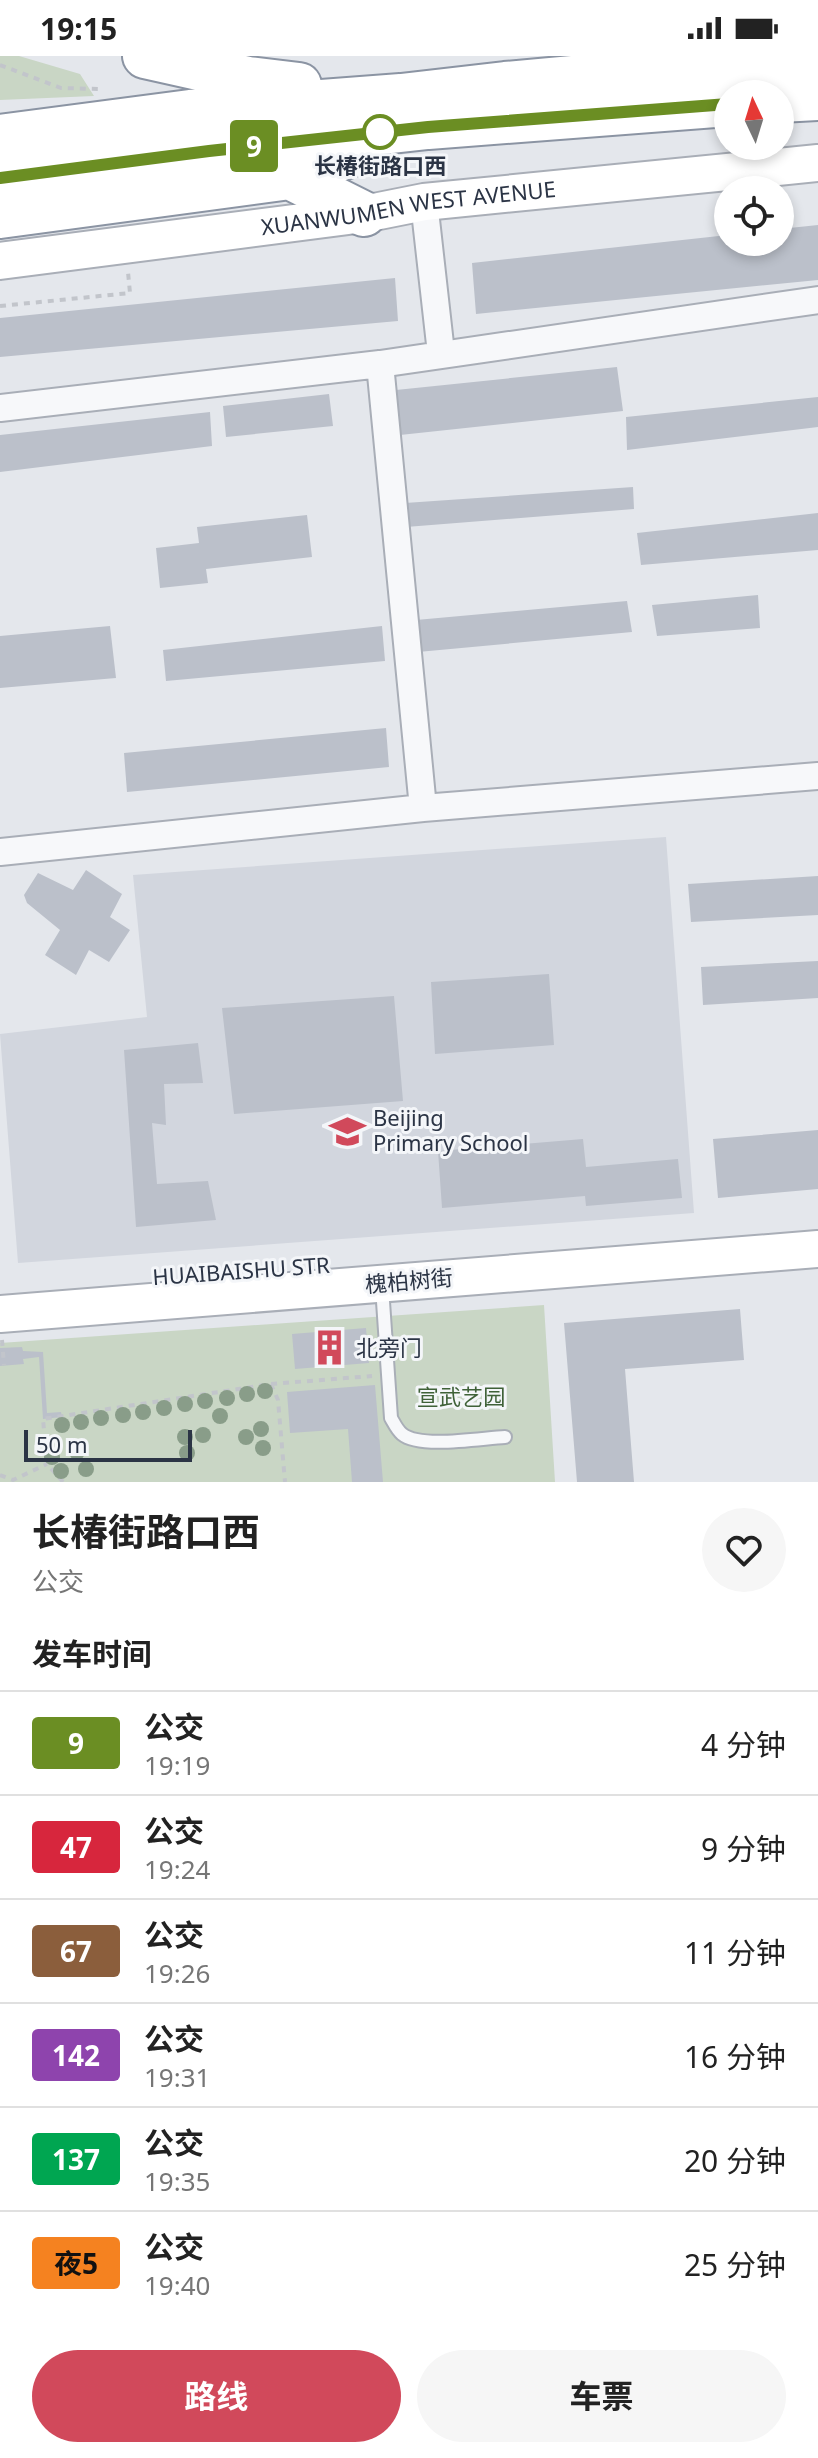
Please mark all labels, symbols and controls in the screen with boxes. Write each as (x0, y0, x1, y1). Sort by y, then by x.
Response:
text: 19:15 (40, 8, 117, 49)
north arrow (714, 80, 794, 160)
map controls (714, 80, 794, 256)
marker: 长椿街路口西 (363, 115, 397, 149)
line badge: 9 (228, 120, 280, 172)
text: 9 (246, 127, 262, 165)
place label: 长椿街路口西 (314, 150, 446, 180)
street label: XUANWUMEN WEST AVENUE (259, 173, 557, 241)
button: locate (714, 176, 794, 256)
place label: Beijing Primary School (373, 1102, 529, 1157)
school or university icon: Beijing Primary School (328, 1112, 366, 1150)
street label: HUAIBAISHU STR (151, 1249, 331, 1291)
street label: 槐柏树街 (364, 1261, 454, 1299)
building icon: 北旁门 (311, 1329, 349, 1367)
place label: 北旁门 (356, 1332, 422, 1362)
park label: 宣武艺园 (417, 1381, 505, 1411)
scale bar (24, 1426, 192, 1462)
text: 50 m (36, 1429, 87, 1459)
text: 长椿街路口西 (32, 1505, 260, 1557)
button: heart (702, 1508, 786, 1592)
text: 公交 (32, 1563, 84, 1599)
text: 发车时间 (32, 1633, 152, 1674)
text: 公交 (144, 1706, 204, 1747)
text: 9 (68, 1724, 84, 1762)
text: 4 分钟 (701, 1724, 786, 1765)
text: 19:19 (144, 1747, 210, 1783)
text: 公交 (144, 1810, 204, 1851)
text: 47 (60, 1828, 92, 1866)
text: 9 分钟 (701, 1828, 786, 1869)
text: 19:24 (144, 1851, 210, 1887)
text: 公交 (144, 1914, 204, 1955)
text: 67 (60, 1932, 92, 1970)
text: 11 分钟 (684, 1932, 786, 1973)
text: 19:26 (144, 1955, 210, 1991)
text: 公交 (144, 2018, 204, 2059)
text: 142 (52, 2036, 100, 2074)
text: 16 分钟 (684, 2036, 786, 2077)
text: 19:31 (144, 2059, 210, 2095)
text: 公交 (144, 2122, 204, 2163)
text: 137 (52, 2140, 100, 2178)
text: 20 分钟 (684, 2140, 786, 2181)
text: 19:35 (144, 2163, 210, 2199)
text: 公交 (144, 2226, 204, 2267)
text: 夜5 (54, 2244, 98, 2282)
text: 25 分钟 (684, 2244, 786, 2285)
text: 19:40 (144, 2267, 210, 2303)
button: 路线 (32, 2350, 401, 2442)
button: 车票 (417, 2350, 786, 2442)

